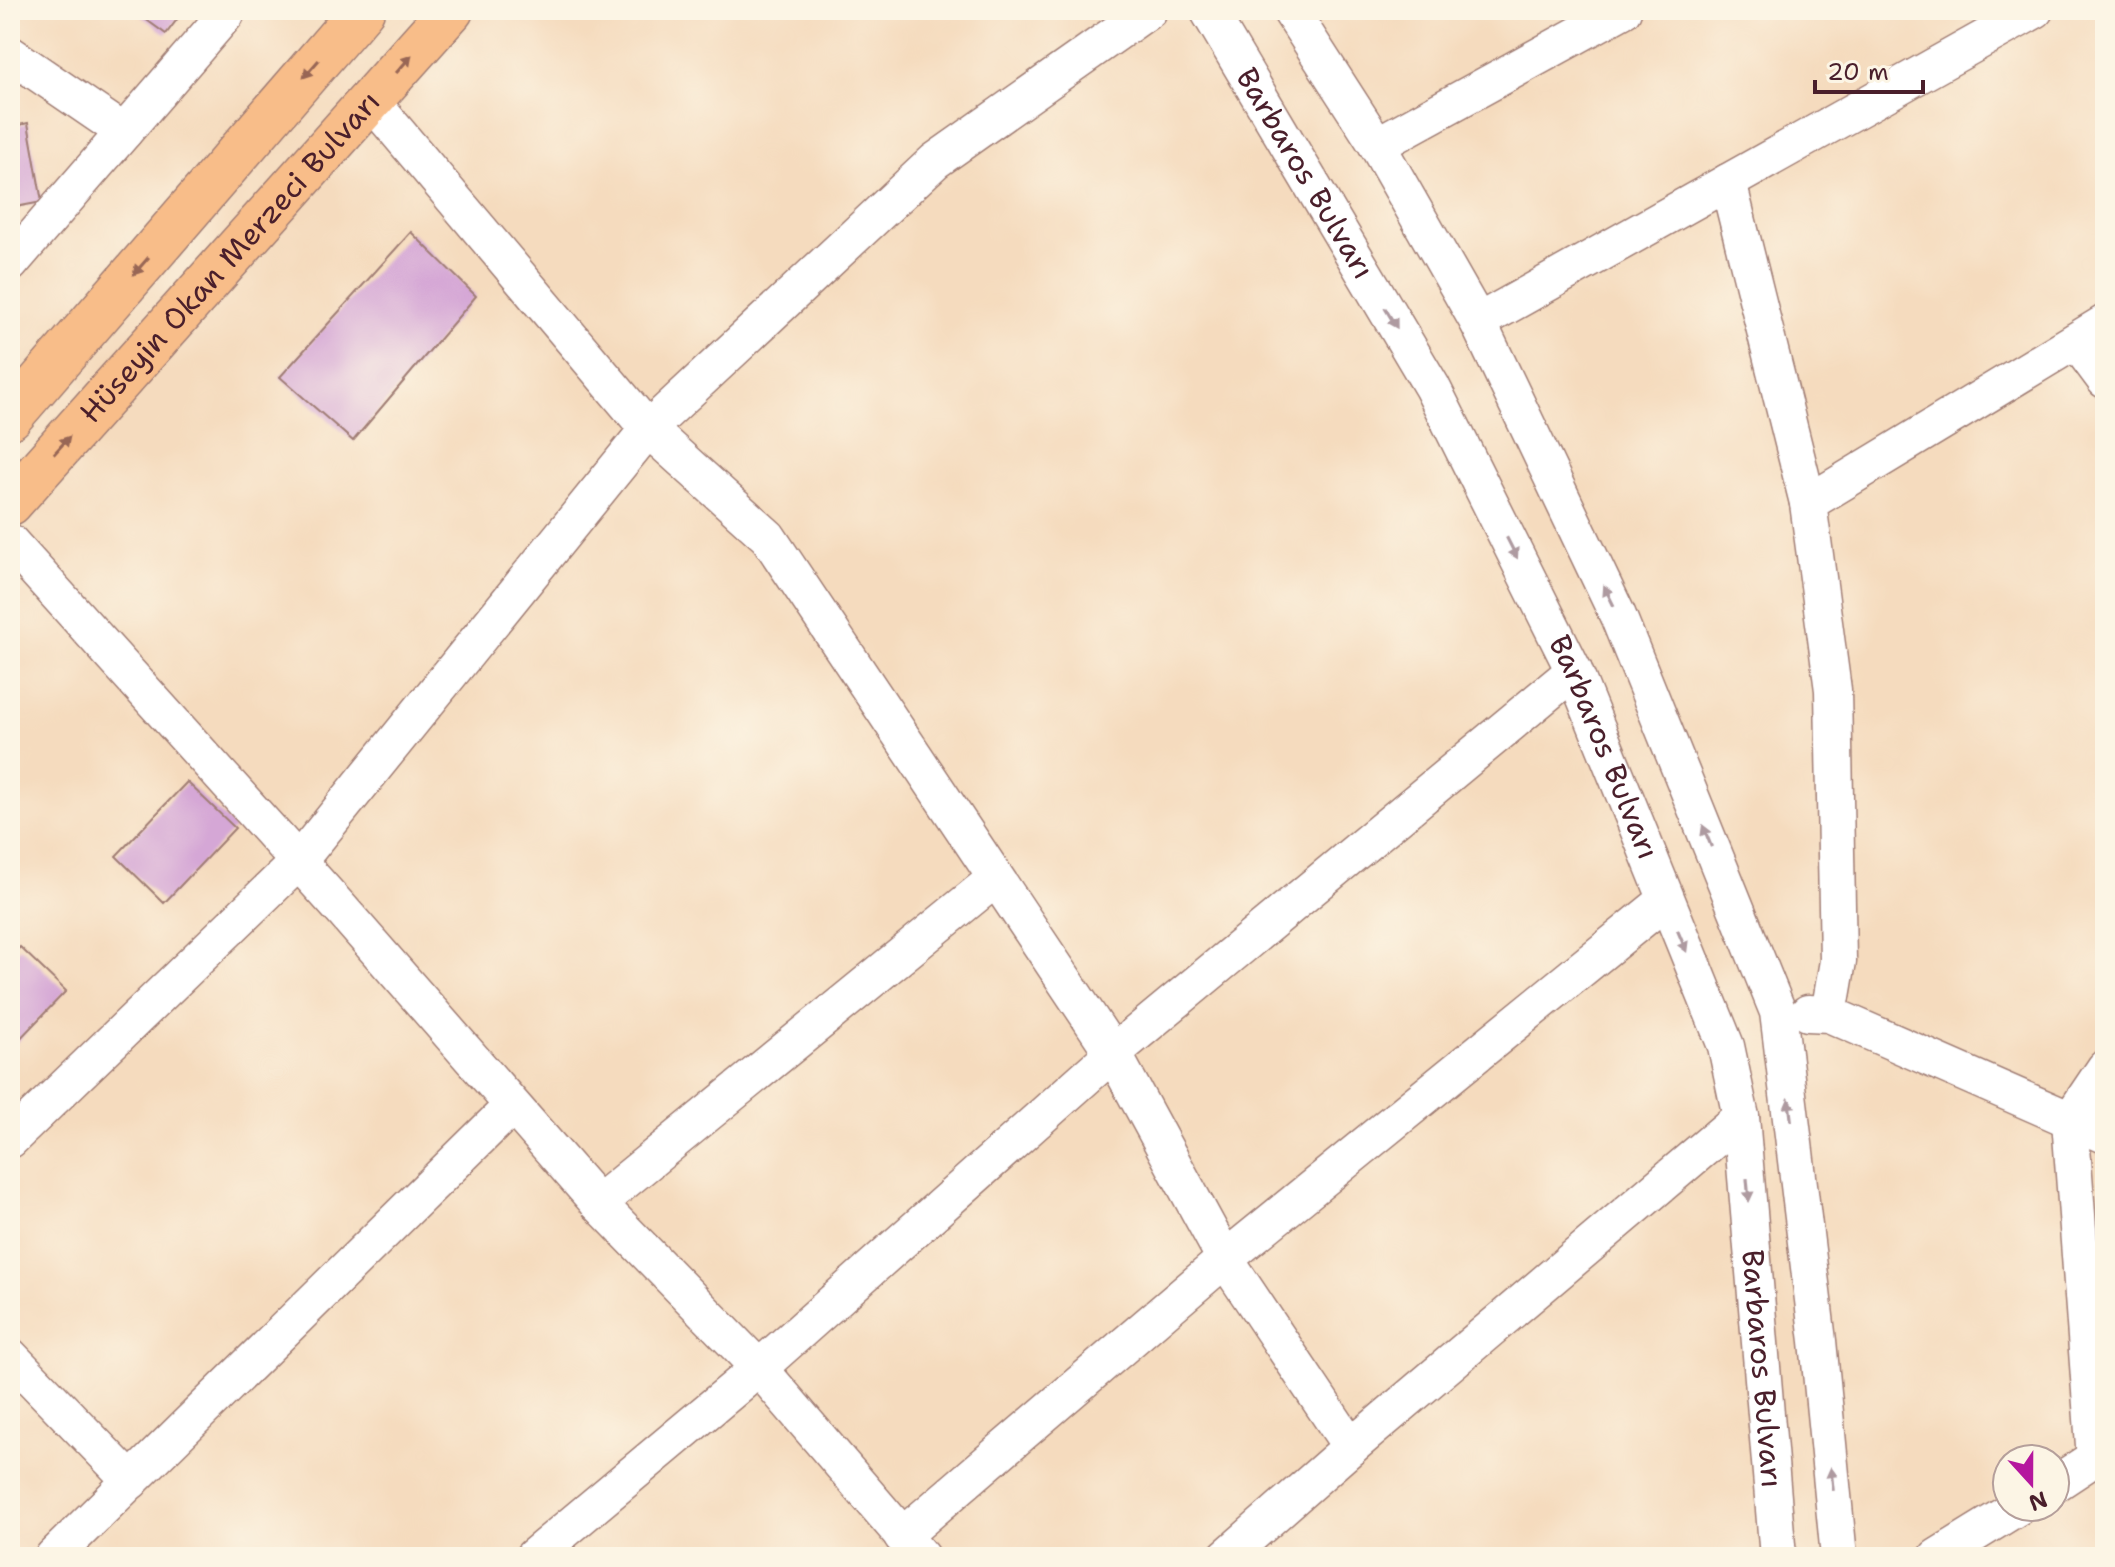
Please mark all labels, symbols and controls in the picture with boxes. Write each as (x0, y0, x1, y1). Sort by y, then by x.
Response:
scale bar (1815, 44, 1923, 94)
one-way arrow (395, 55, 412, 75)
text: 20 m (1827, 56, 1889, 88)
one-way arrow (302, 59, 320, 79)
street label: Barbaros Bulvarı (1227, 60, 1384, 286)
street label: Hüseyin Okan Merzeci Bulvarı (70, 82, 389, 432)
one-way arrow (133, 256, 150, 276)
one-way arrow (1384, 307, 1398, 329)
one-way arrow (53, 436, 71, 455)
one-way arrow (1505, 536, 1519, 559)
one-way arrow (1602, 584, 1616, 607)
street label: Barbaros Bulvarı (1539, 628, 1669, 865)
one-way arrow (1700, 824, 1713, 848)
one-way arrow (1675, 929, 1688, 952)
one-way arrow (1783, 1097, 1796, 1122)
one-way arrow (1741, 1178, 1754, 1203)
street label: Barbaros Bulvarı (1732, 1248, 1793, 1490)
north arrow (1991, 1443, 2071, 1523)
one-way arrow (1825, 1466, 1838, 1491)
text: N (2025, 1485, 2051, 1518)

